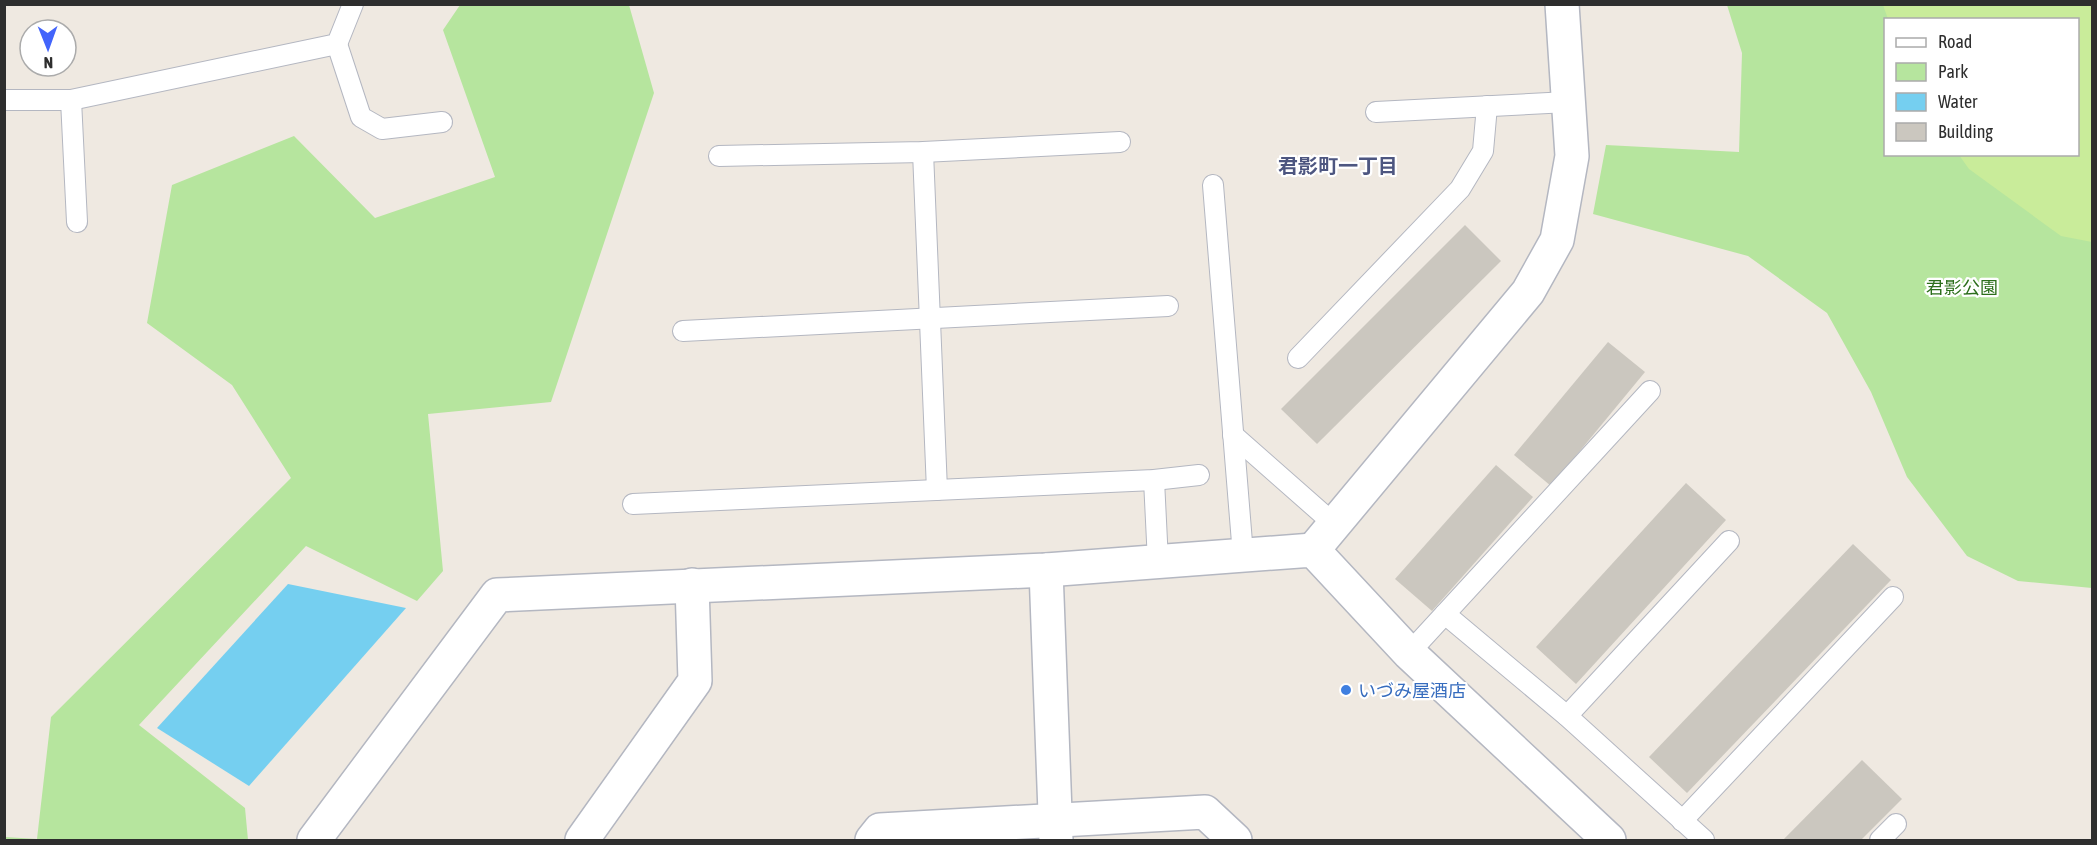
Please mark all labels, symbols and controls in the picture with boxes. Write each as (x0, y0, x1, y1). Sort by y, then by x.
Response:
north arrow (18, 18, 78, 78)
legend (1884, 18, 2079, 156)
text: Road (1938, 31, 1972, 52)
text: N (43, 54, 53, 72)
text: Park (1938, 61, 1968, 82)
text: Water (1938, 91, 1978, 112)
text: Building (1938, 121, 1993, 142)
district label: 君影町一丁目 (1278, 154, 1398, 177)
park label: 君影公園 (1926, 277, 1998, 298)
place label: いづみ屋酒店 (1358, 680, 1466, 701)
marker: いづみ屋酒店 (1339, 683, 1353, 697)

